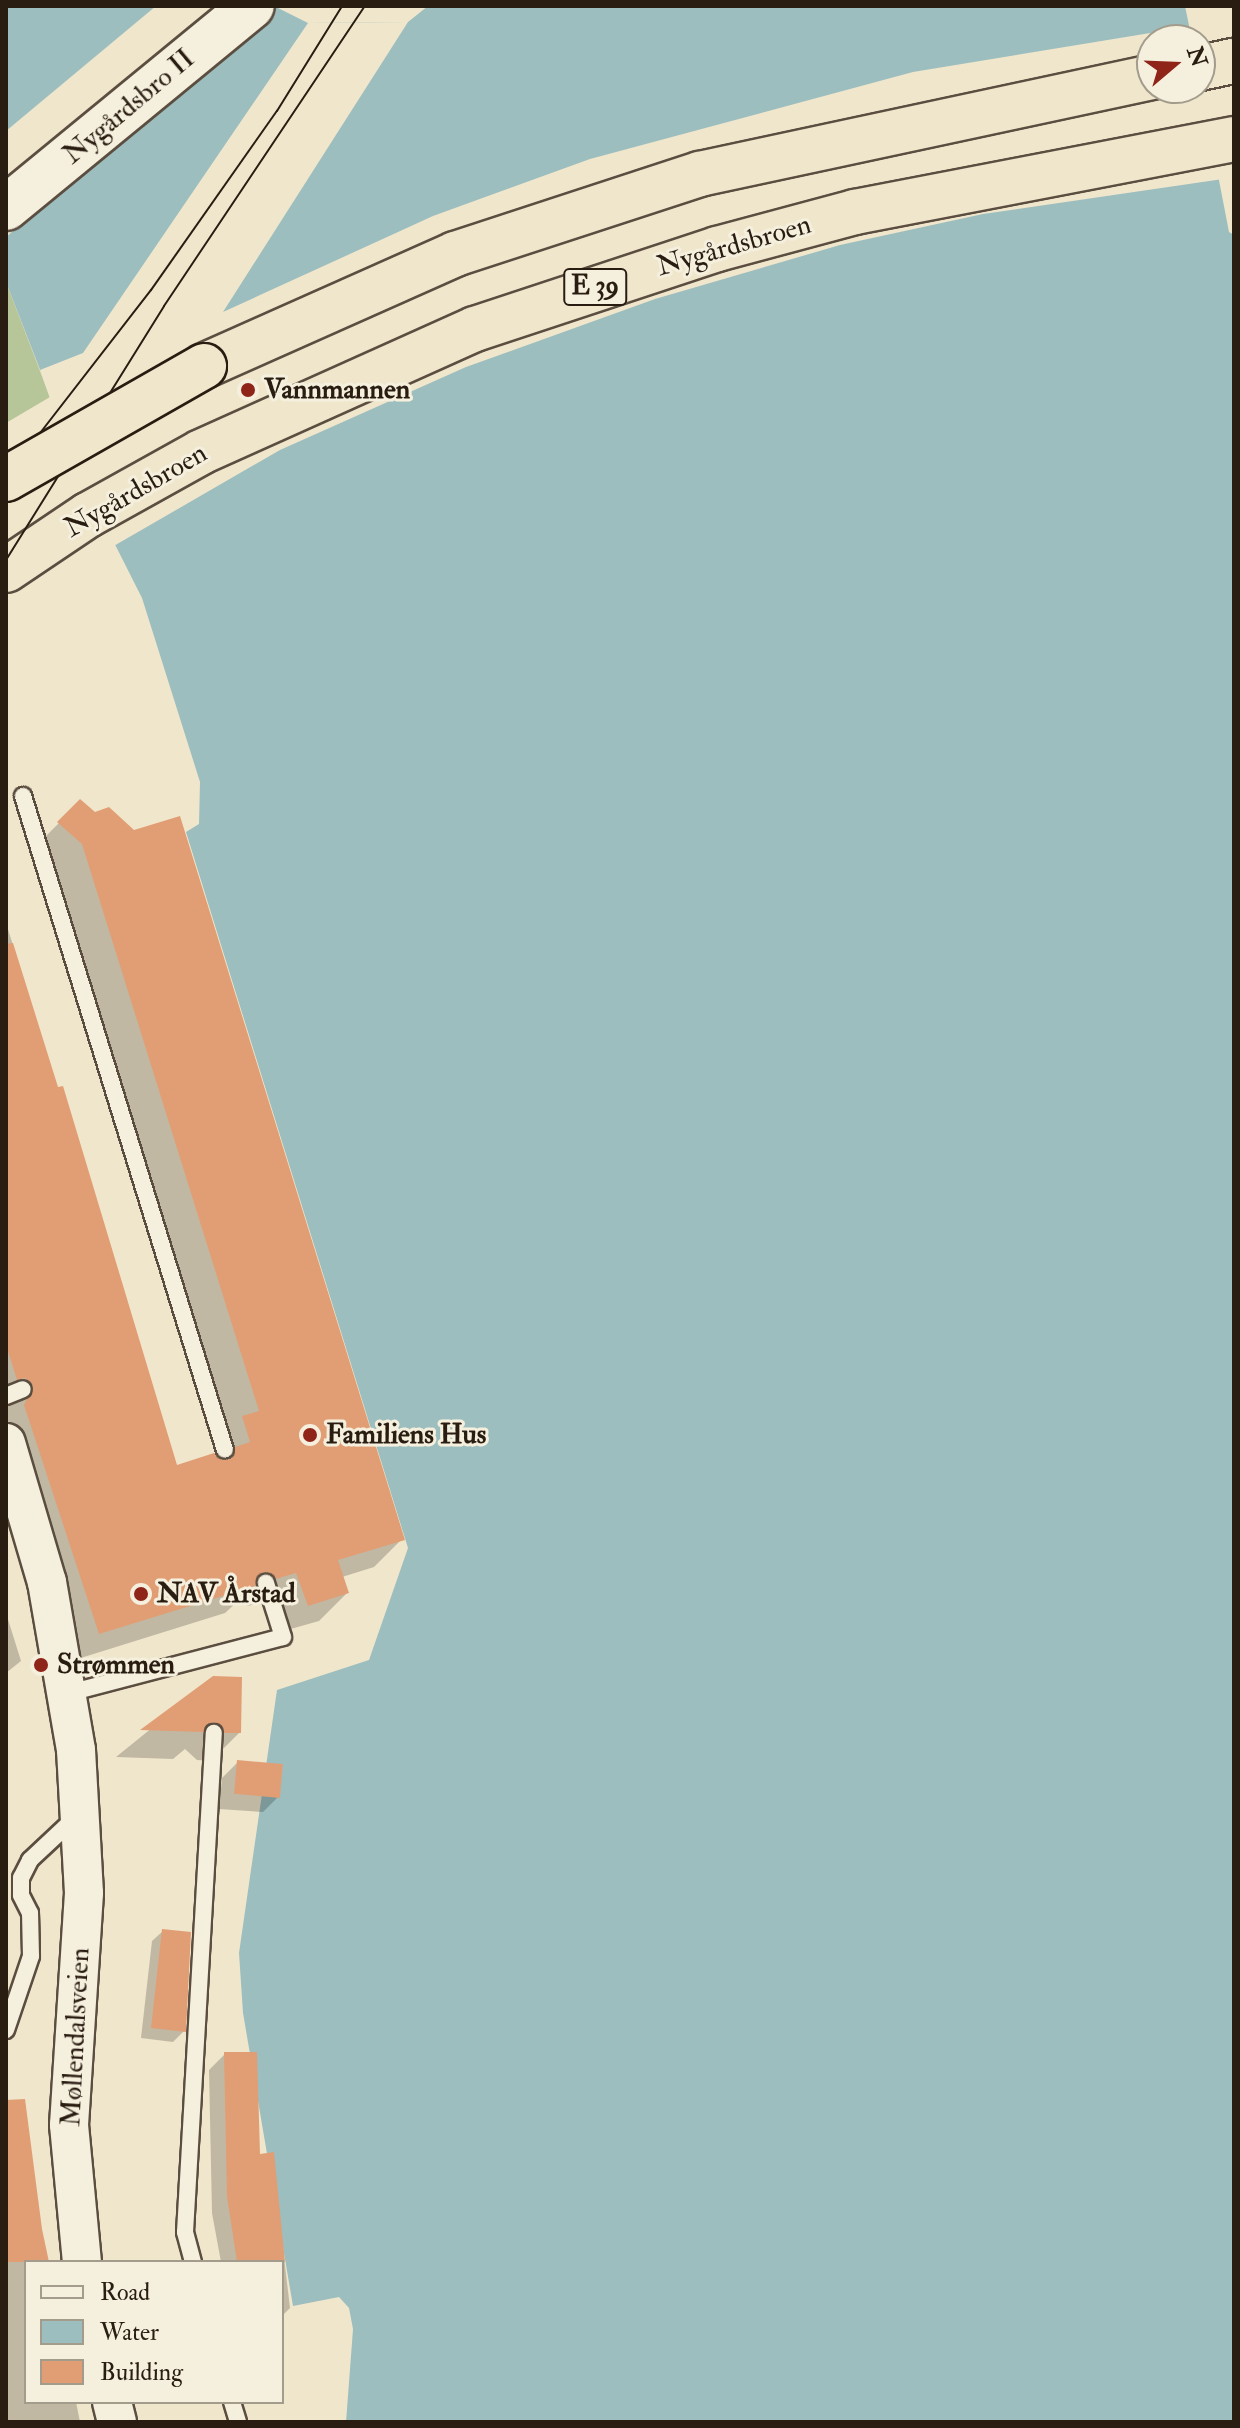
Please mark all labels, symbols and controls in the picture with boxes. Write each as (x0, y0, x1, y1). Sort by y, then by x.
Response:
north arrow (1136, 24, 1216, 104)
street label: Nygårdsbro II (56, 42, 202, 172)
text: N (1180, 43, 1213, 71)
street label: Nygårdsbroen (653, 208, 815, 284)
road number: E 39 (563, 265, 627, 309)
place label: Vannmannen (264, 373, 410, 407)
marker: Vannmannen (239, 381, 257, 399)
street label: Nygårdsbroen (59, 437, 213, 545)
place label: Familiens Hus (326, 1418, 486, 1452)
marker: Familiens Hus (301, 1426, 319, 1444)
place label: NAV Årstad (157, 1577, 295, 1611)
marker: NAV Årstad (132, 1585, 150, 1603)
place label: Strømmen (57, 1648, 175, 1682)
marker: Strømmen (32, 1656, 50, 1674)
street label: Møllendalsveien (55, 1947, 97, 2127)
legend (24, 2260, 284, 2404)
text: Road (100, 2277, 150, 2308)
text: Water (100, 2317, 159, 2348)
text: Building (100, 2357, 183, 2388)

